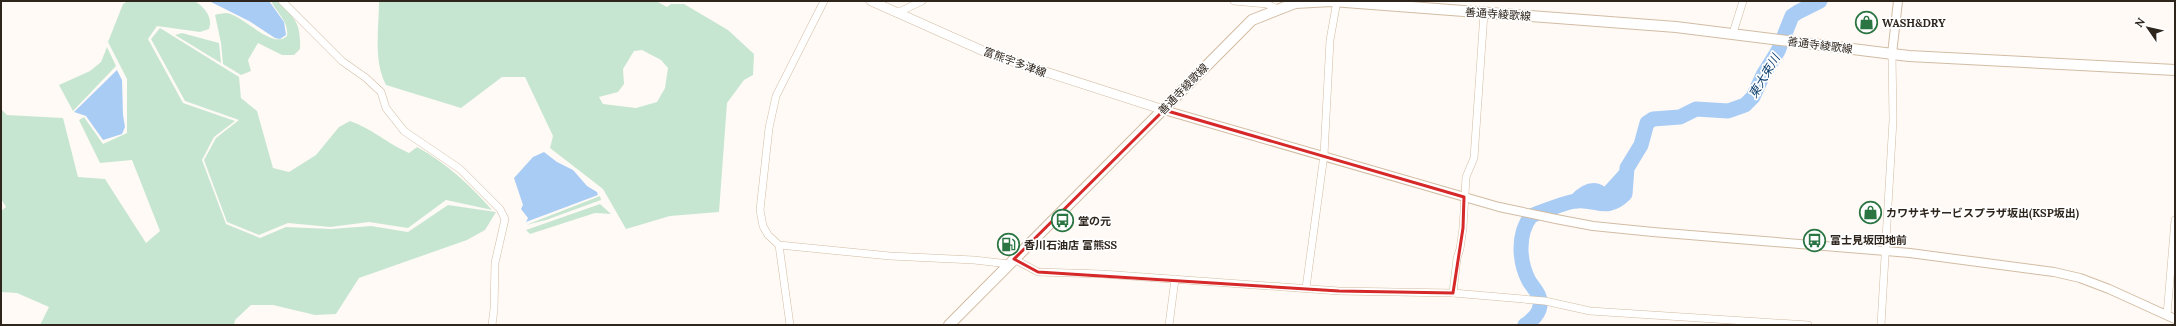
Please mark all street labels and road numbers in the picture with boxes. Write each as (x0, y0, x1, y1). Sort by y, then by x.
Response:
street label: 善通寺綾歌線 (1465, 5, 1531, 23)
street label: 善通寺綾歌線 (1786, 34, 1854, 56)
street label: 富熊宇多津線 (982, 44, 1048, 80)
street label: 善通寺綾歌線 (1155, 60, 1211, 118)

